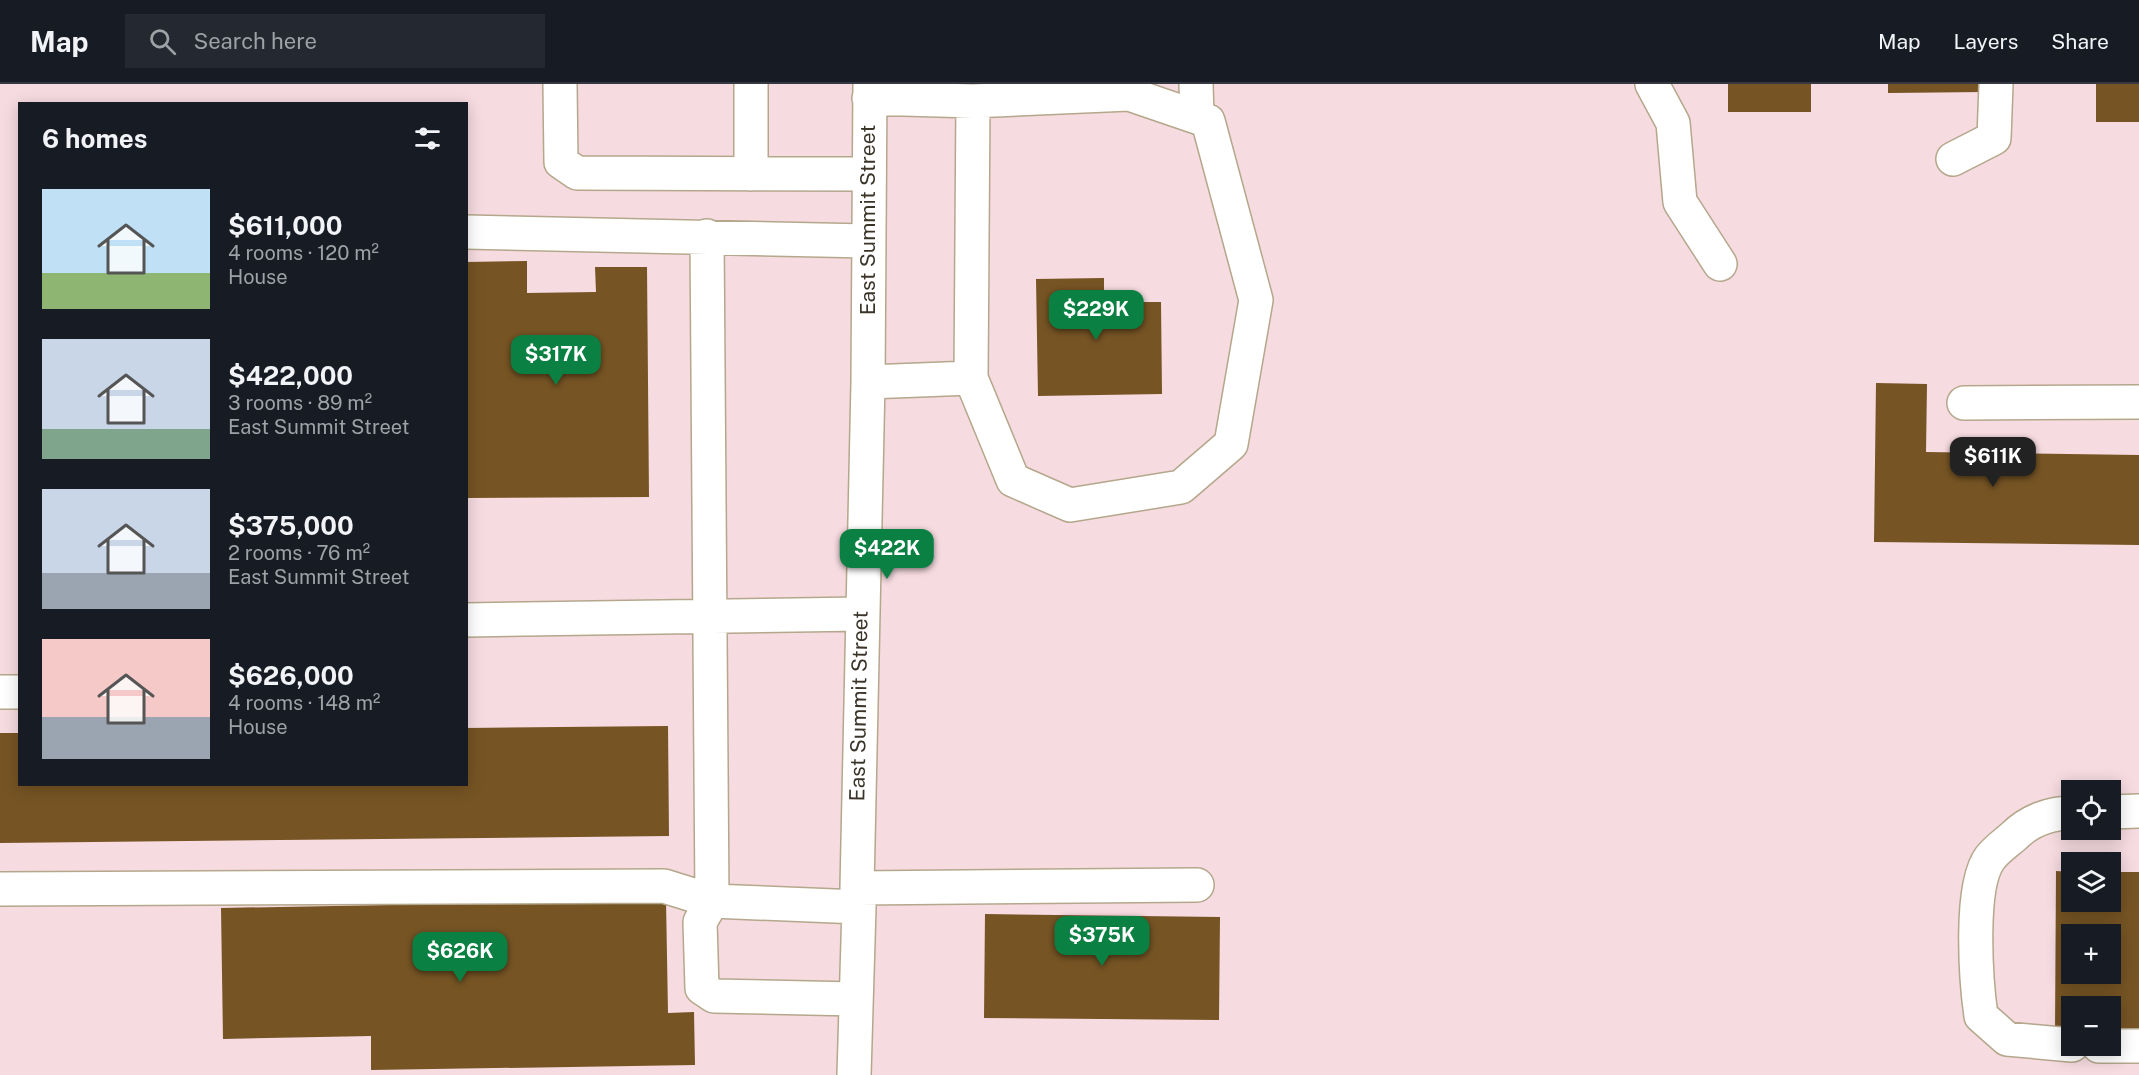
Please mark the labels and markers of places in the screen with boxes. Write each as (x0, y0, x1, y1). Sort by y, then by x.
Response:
pin: $229K (1054, 290, 1138, 341)
pin: $317K (514, 335, 598, 386)
pin: $611K (1951, 437, 2035, 488)
pin: $422K (845, 529, 929, 580)
pin: $375K (1060, 916, 1144, 967)
pin: $626K (418, 932, 502, 983)

